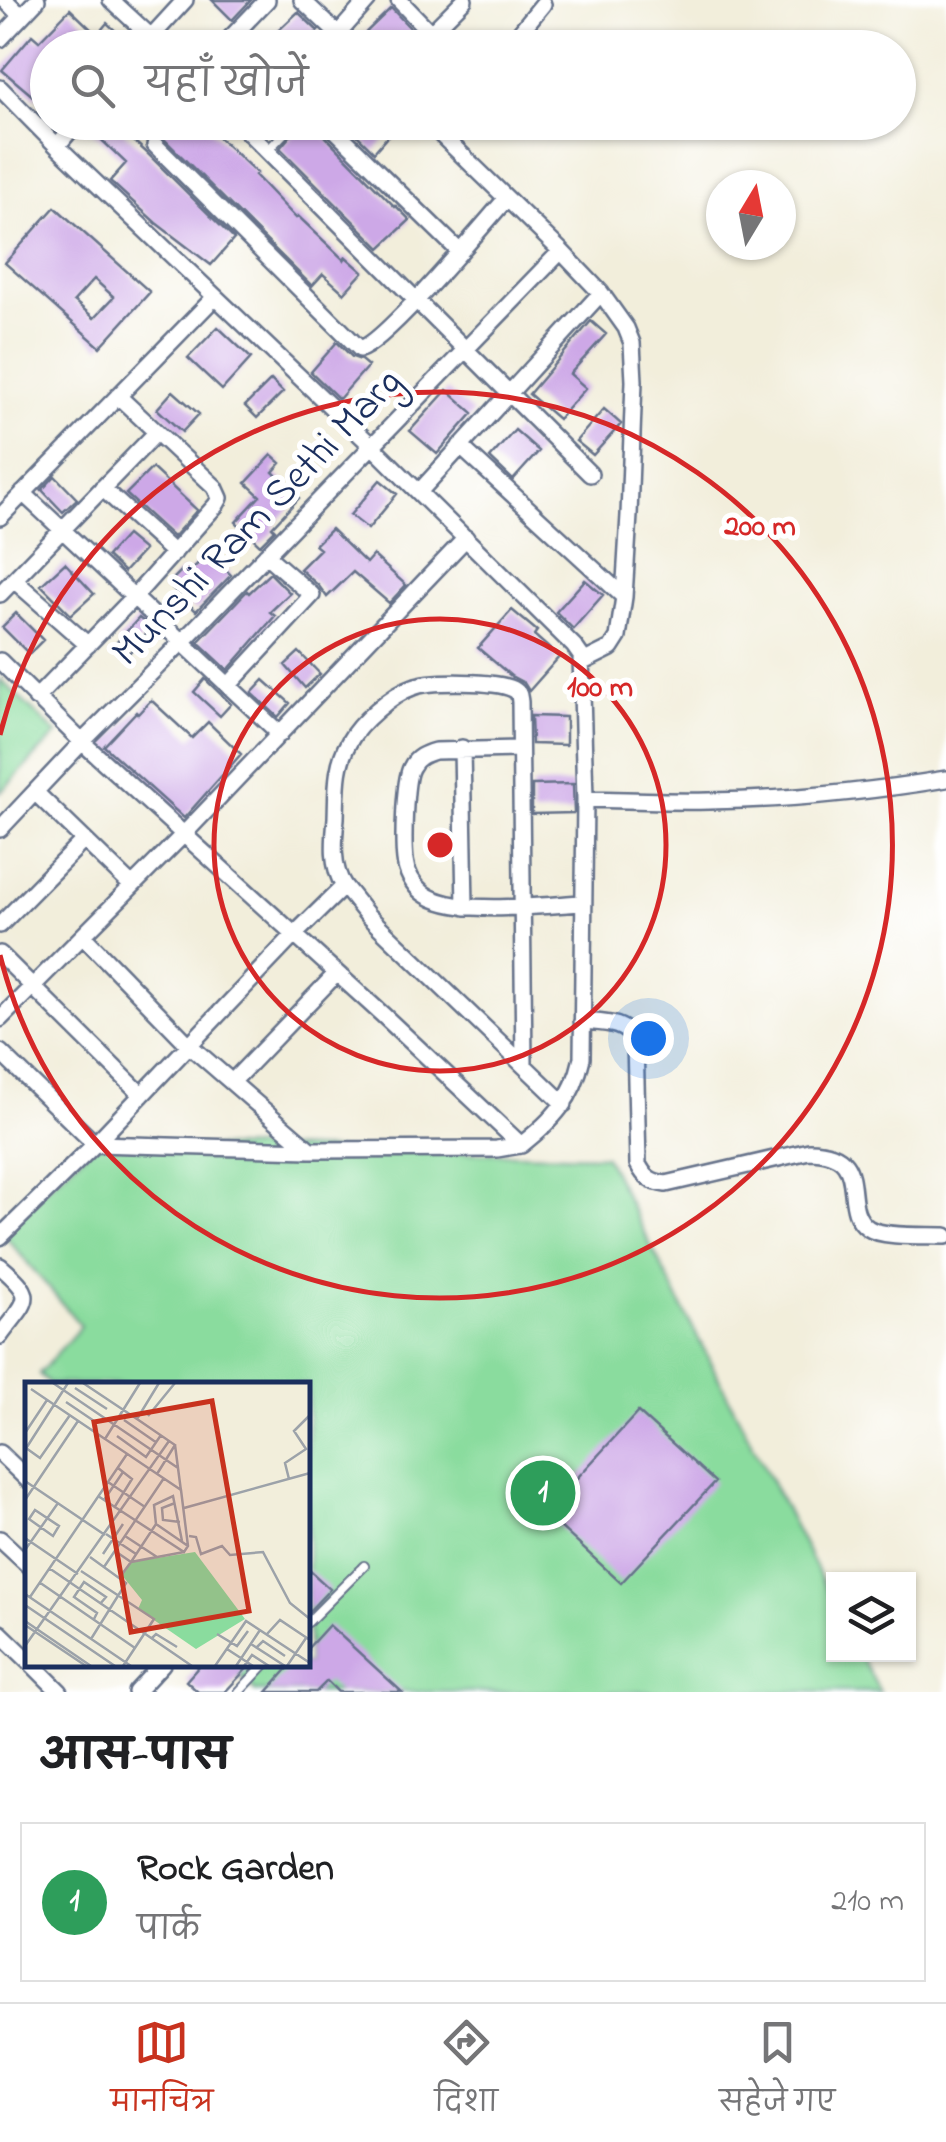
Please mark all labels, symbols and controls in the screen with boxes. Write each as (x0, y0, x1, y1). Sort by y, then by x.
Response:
search box (30, 30, 916, 140)
icon: search (65, 58, 120, 113)
text: यहाँ खोजें (145, 58, 308, 114)
north arrow (706, 170, 796, 260)
street label: Munshi Ram Sethi Marg (99, 354, 418, 682)
text: 200 m (723, 506, 796, 550)
text: 100 m (567, 667, 633, 711)
centre of rings (422, 827, 458, 863)
your location (623, 1013, 674, 1064)
inset map (25, 1382, 310, 1667)
pin: 1 (510, 1456, 576, 1530)
map controls (826, 1572, 916, 1662)
button: layers (826, 1572, 916, 1662)
text: आस-पास (40, 1727, 231, 1788)
text: Rock Garden (137, 1842, 334, 1898)
text: 1 (69, 1879, 80, 1926)
text: 210 m (831, 1879, 904, 1926)
text: पार्क (137, 1908, 200, 1955)
tab: मानचित्र (111, 2015, 213, 2132)
tab: दिशा (435, 2015, 498, 2132)
tab: सहेजे गए (719, 2015, 835, 2132)

